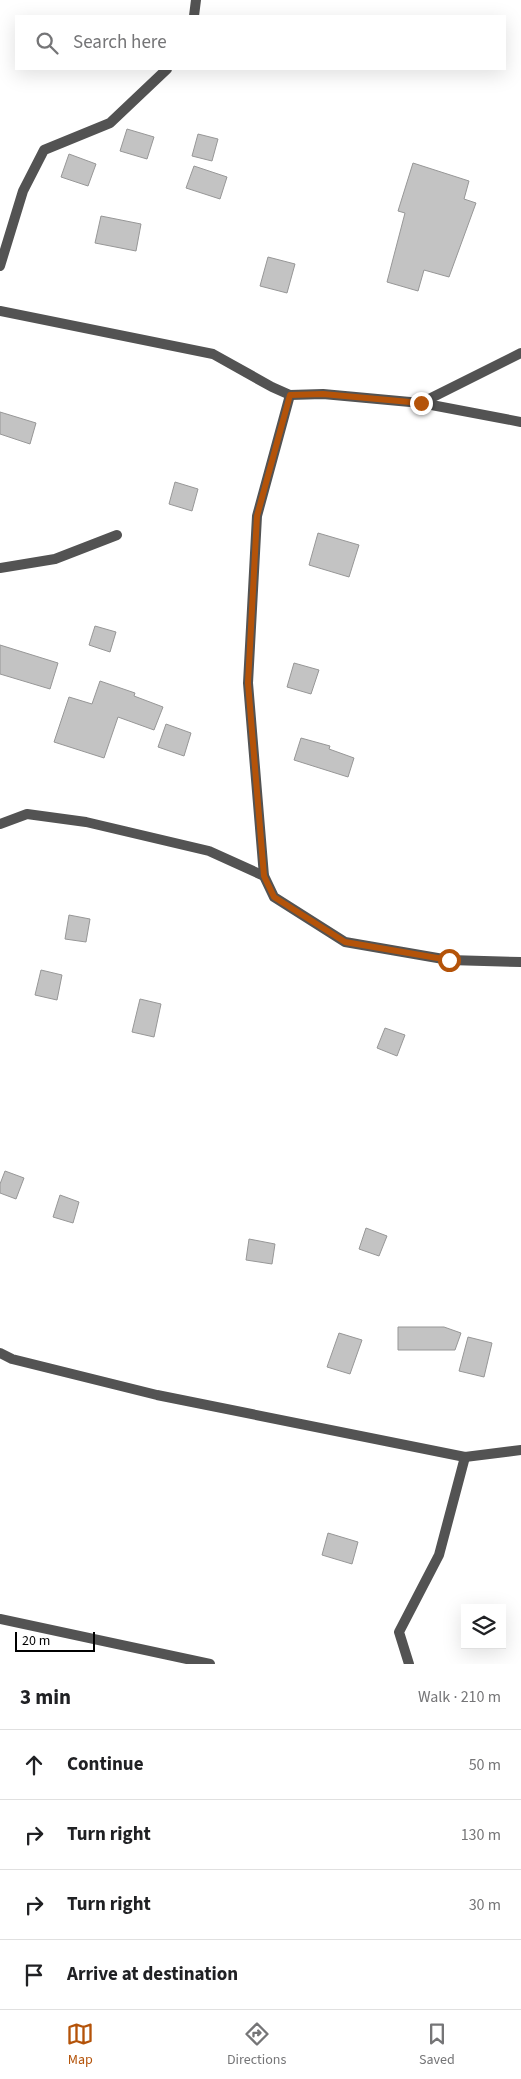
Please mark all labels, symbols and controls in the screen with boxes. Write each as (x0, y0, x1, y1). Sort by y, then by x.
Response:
search box (15, 15, 506, 70)
icon: search (33, 29, 61, 57)
text: Search here (73, 29, 167, 56)
route end (410, 392, 433, 415)
route start (438, 949, 461, 972)
map controls (461, 1604, 506, 1649)
button: layers (461, 1604, 506, 1649)
scale bar (15, 1629, 95, 1652)
text: 20 m (22, 1631, 50, 1651)
text: 3 min (20, 1682, 71, 1712)
text: Walk · 210 m (418, 1686, 501, 1708)
icon: ahead (20, 1751, 48, 1779)
text: Continue (67, 1751, 144, 1778)
text: 50 m (469, 1754, 501, 1776)
icon: right (20, 1821, 48, 1849)
text: Turn right (67, 1821, 151, 1848)
text: 130 m (461, 1824, 501, 1846)
icon: right (20, 1891, 48, 1919)
text: Turn right (67, 1891, 151, 1918)
text: 30 m (469, 1894, 501, 1916)
icon: arrive (20, 1961, 48, 1989)
text: Arrive at destination (67, 1961, 238, 1988)
tab: Map (66, 2020, 94, 2070)
tab: Directions (227, 2020, 286, 2070)
tab: Saved (419, 2020, 455, 2070)

